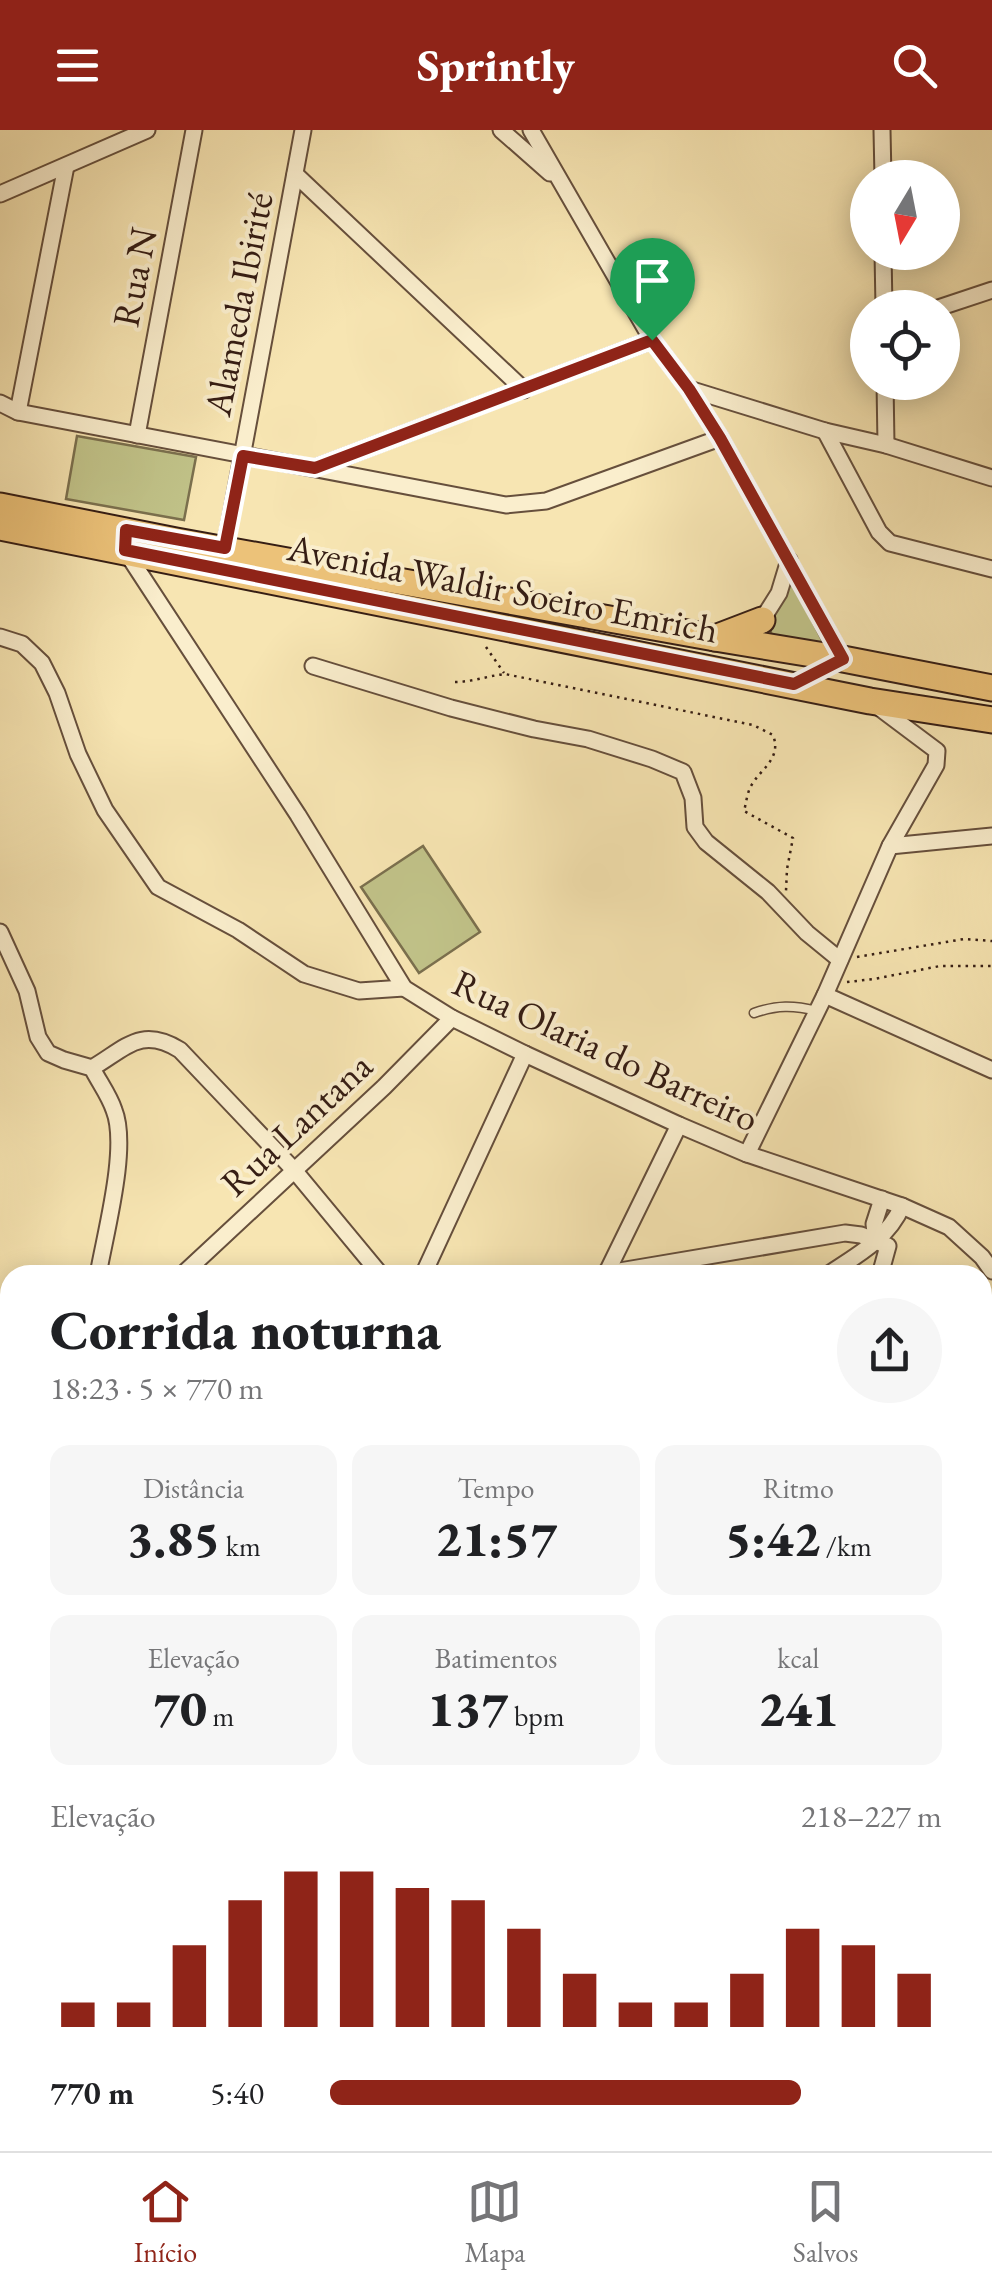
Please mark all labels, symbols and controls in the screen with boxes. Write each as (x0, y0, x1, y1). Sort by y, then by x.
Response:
text: Sprintly (417, 36, 575, 94)
icon: menu (50, 38, 105, 93)
icon: search (887, 38, 942, 93)
north arrow (850, 160, 960, 270)
map controls (850, 160, 960, 400)
street label: Alameda Ibirité (192, 188, 284, 421)
street label: Rua N (100, 223, 168, 331)
pin (610, 238, 695, 341)
icon: arrive (625, 253, 680, 308)
button: locate (850, 290, 960, 400)
street label: Avenida Waldir Soeiro Emrich (283, 522, 722, 654)
street label: Rua Olaria do Barreiro (445, 958, 767, 1142)
street label: Rua Lantana (210, 1041, 383, 1207)
text: Corrida noturna (50, 1294, 441, 1365)
button: share (837, 1298, 942, 1403)
text: 18:23 · 5 × 770 m (50, 1367, 263, 1409)
text: Distância (143, 1470, 244, 1506)
text: Tempo (458, 1470, 534, 1506)
text: Ritmo (763, 1470, 834, 1506)
text: 3.85 (127, 1506, 220, 1571)
text: 21:57 (435, 1506, 557, 1571)
text: 5:42 (725, 1506, 820, 1571)
text: km (220, 1528, 261, 1564)
text: /km (820, 1528, 872, 1564)
text: Elevação (147, 1640, 240, 1676)
text: Batimentos (435, 1640, 557, 1676)
text: kcal (777, 1640, 819, 1676)
text: 70 (153, 1676, 207, 1741)
text: 137 (427, 1676, 508, 1741)
text: 241 (758, 1676, 839, 1741)
text: m (207, 1698, 234, 1734)
text: bpm (508, 1698, 565, 1734)
text: Elevação (50, 1795, 156, 1837)
text: 218–227 m (801, 1795, 942, 1837)
text: 770 m (50, 2072, 134, 2114)
text: 5:40 (210, 2072, 264, 2114)
tab: Início (134, 2174, 197, 2270)
tab: Mapa (464, 2174, 525, 2270)
tab: Salvos (793, 2174, 858, 2270)

